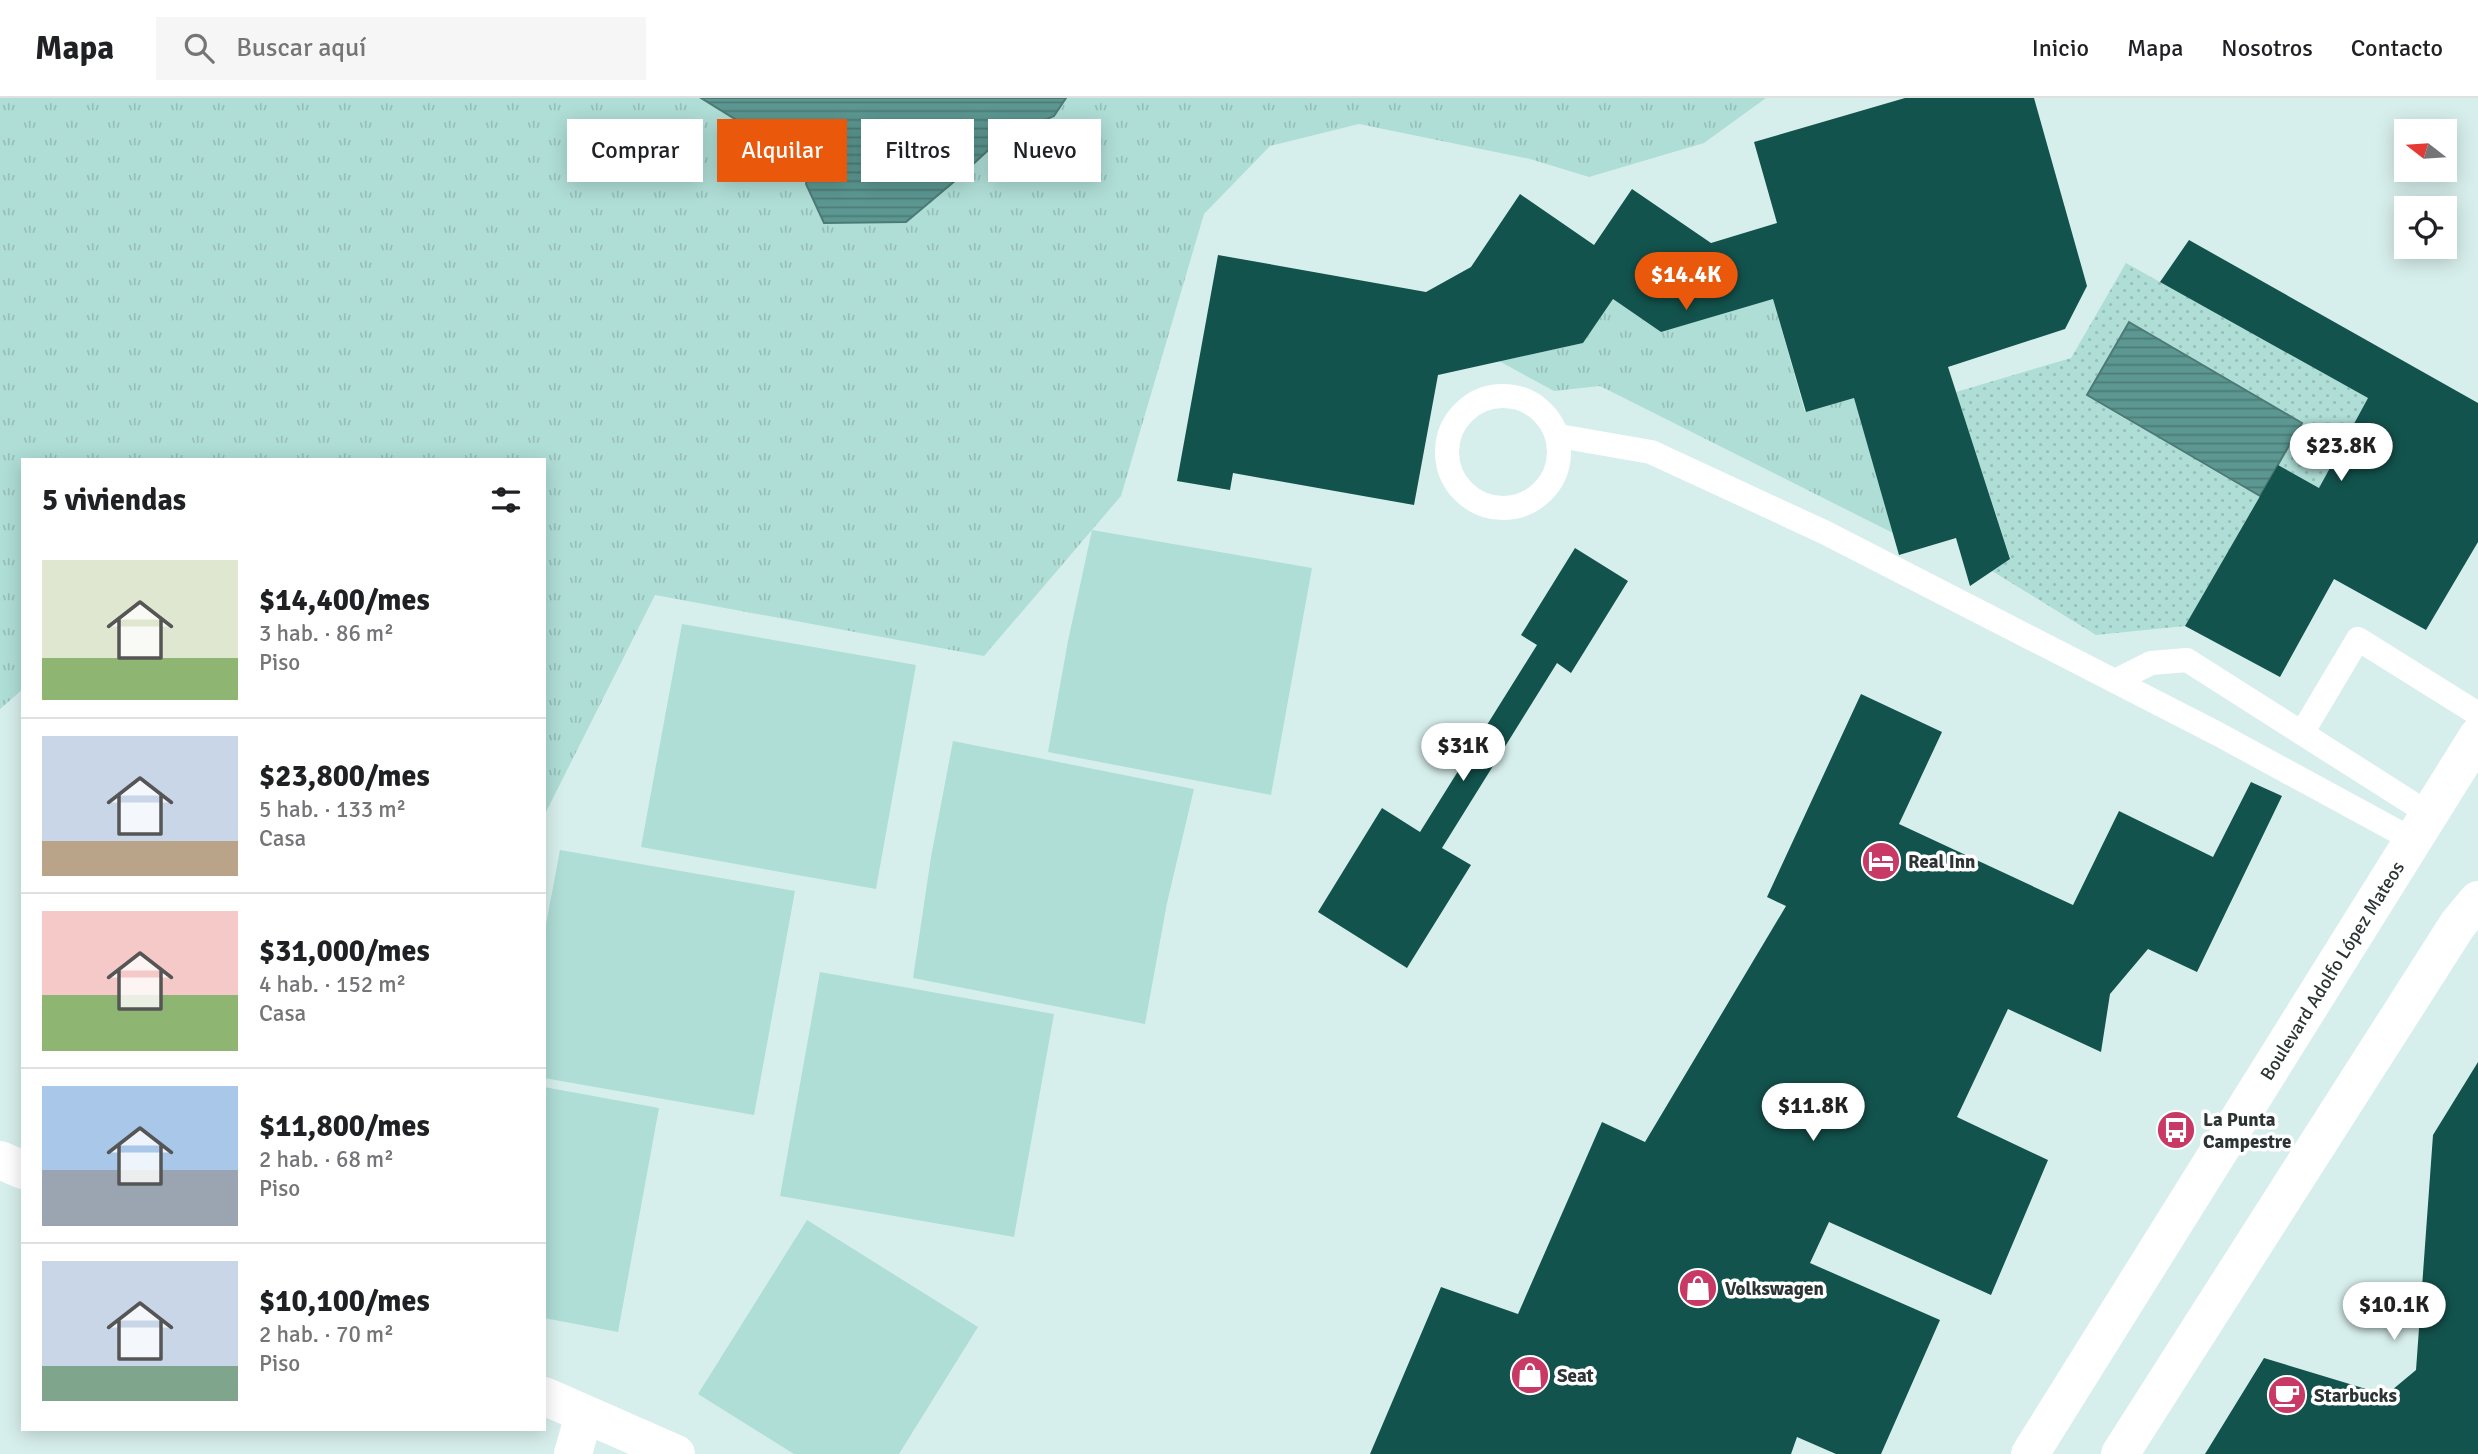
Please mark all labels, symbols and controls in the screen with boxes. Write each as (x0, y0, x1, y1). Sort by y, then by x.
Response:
search box (156, 17, 646, 80)
text: Mapa (35, 28, 114, 69)
icon: search (180, 29, 218, 67)
text: Buscar aquí (236, 32, 366, 64)
text: Inicio (2032, 33, 2089, 63)
text: Mapa (2127, 33, 2183, 63)
text: Nosotros (2221, 33, 2313, 63)
text: Contacto (2351, 33, 2443, 63)
chip: Comprar (567, 119, 703, 182)
chip: Alquilar (717, 119, 847, 182)
chip: Filtros (861, 119, 974, 182)
chip: Nuevo (988, 119, 1101, 182)
north arrow (2394, 119, 2457, 182)
map controls (2394, 119, 2457, 259)
button: locate (2394, 196, 2457, 259)
pin: $14.4K (1629, 252, 1743, 312)
text: $14.4K (1651, 260, 1721, 289)
pin: $23.8K (2284, 424, 2398, 483)
text: $23.8K (2306, 431, 2376, 460)
icon: filters (487, 481, 525, 519)
text: 5 viviendas (42, 482, 186, 519)
text: $14,400/mes (259, 582, 430, 619)
icon: home (98, 588, 182, 672)
text: 3 hab. · 86 m² (259, 619, 394, 648)
text: Piso (259, 648, 300, 677)
pin: $31K (1422, 724, 1504, 783)
text: $31K (1437, 731, 1489, 760)
text: $23,800/mes (259, 758, 430, 795)
icon: home (98, 764, 182, 848)
text: 5 hab. · 133 m² (259, 795, 406, 824)
text: Casa (259, 824, 306, 853)
hotel icon: Real Inn (1860, 840, 1902, 882)
place label: Real Inn (1908, 850, 1975, 874)
street label: Boulevard Adolfo López Mateos (2255, 857, 2410, 1085)
text: $31,000/mes (259, 933, 430, 970)
icon: home (98, 939, 182, 1023)
text: 4 hab. · 152 m² (259, 970, 406, 999)
text: Casa (259, 999, 306, 1028)
pin: $11.8K (1756, 1084, 1870, 1143)
text: $11.8K (1778, 1091, 1848, 1120)
text: $11,800/mes (259, 1108, 430, 1145)
place label: La Punta Campestre (2203, 1108, 2292, 1154)
bus stop icon: La Punta Campestre (2155, 1109, 2197, 1151)
icon: home (98, 1114, 182, 1198)
text: 2 hab. · 68 m² (259, 1145, 394, 1174)
text: Piso (259, 1174, 300, 1203)
shop icon: Volkswagen (1677, 1267, 1719, 1309)
place label: Volkswagen (1725, 1277, 1824, 1301)
pin: $10.1K (2337, 1282, 2451, 1342)
text: $10,100/mes (259, 1283, 430, 1320)
icon: home (98, 1289, 182, 1373)
text: $10.1K (2359, 1290, 2429, 1319)
text: 2 hab. · 70 m² (259, 1320, 394, 1349)
text: Piso (259, 1349, 300, 1378)
shop icon: Seat (1509, 1354, 1551, 1396)
place label: Seat (1557, 1364, 1594, 1388)
cafe icon: Starbucks (2266, 1374, 2308, 1416)
place label: Starbucks (2314, 1384, 2397, 1408)

